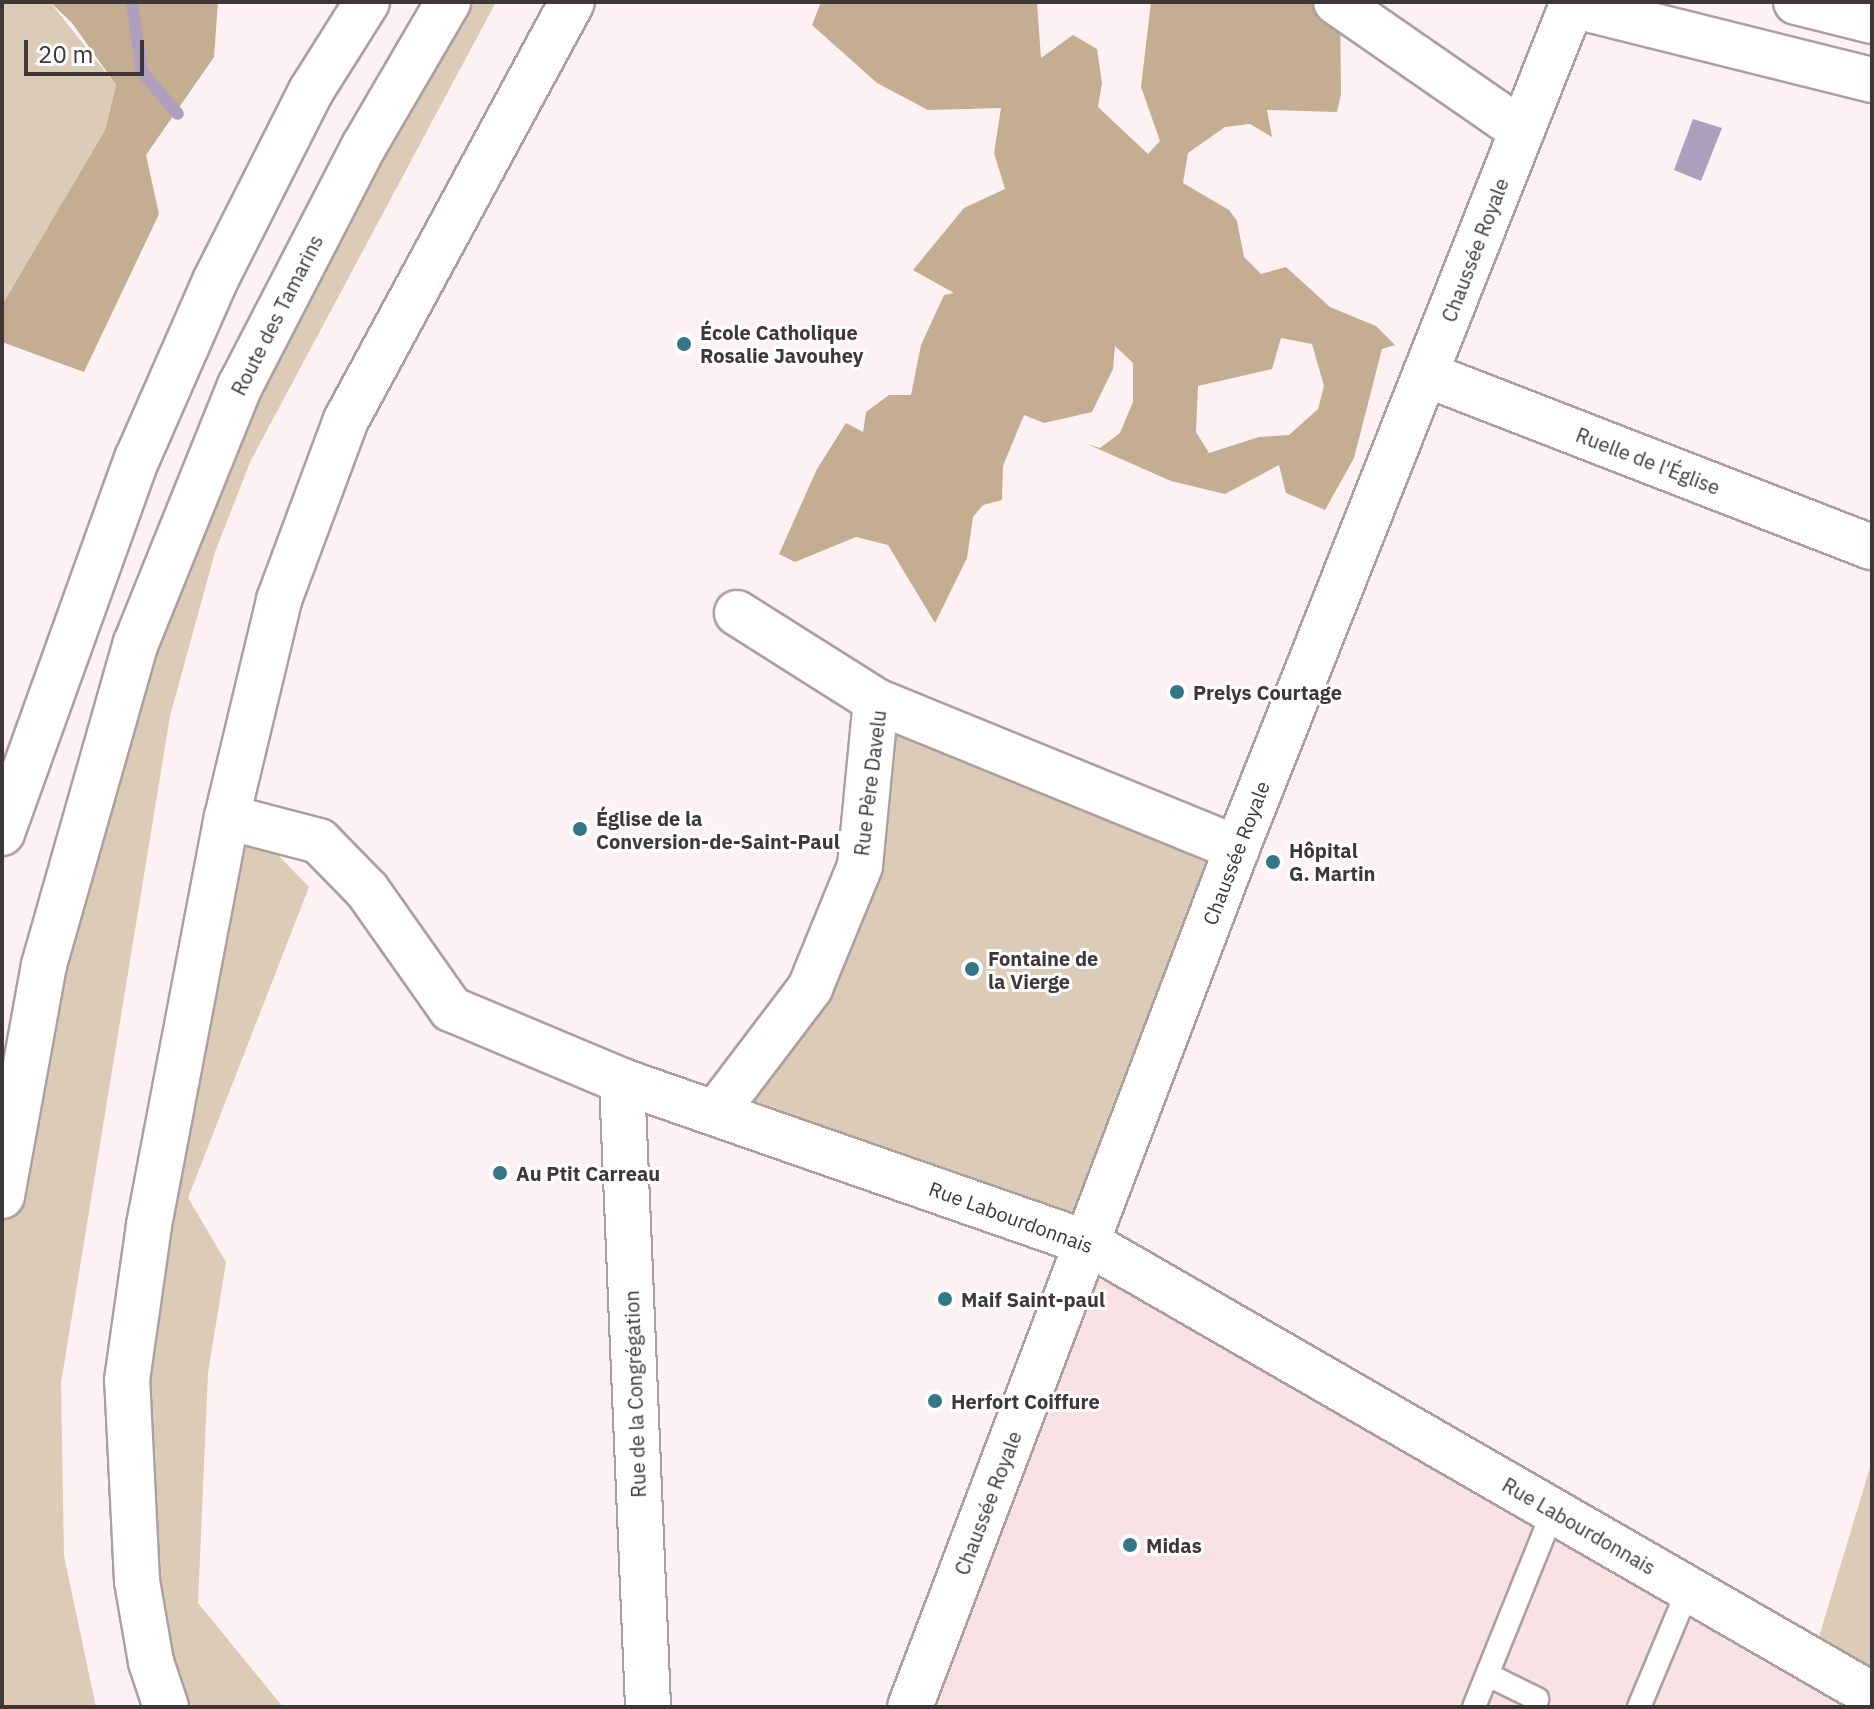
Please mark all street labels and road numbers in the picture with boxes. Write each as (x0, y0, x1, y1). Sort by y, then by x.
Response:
street label: Chaussée Royale (1437, 175, 1513, 325)
street label: Route des Tamarins (226, 231, 328, 399)
street label: Ruelle de l'Église (1573, 422, 1723, 500)
street label: Rue Père Davelu (849, 709, 891, 857)
street label: Chaussée Royale (1198, 778, 1274, 928)
street label: Rue Labourdonnais (926, 1176, 1096, 1258)
street label: Rue de la Congrégation (619, 1290, 651, 1498)
street label: Chaussée Royale (950, 1428, 1026, 1578)
street label: Rue Labourdonnais (1498, 1472, 1660, 1580)

